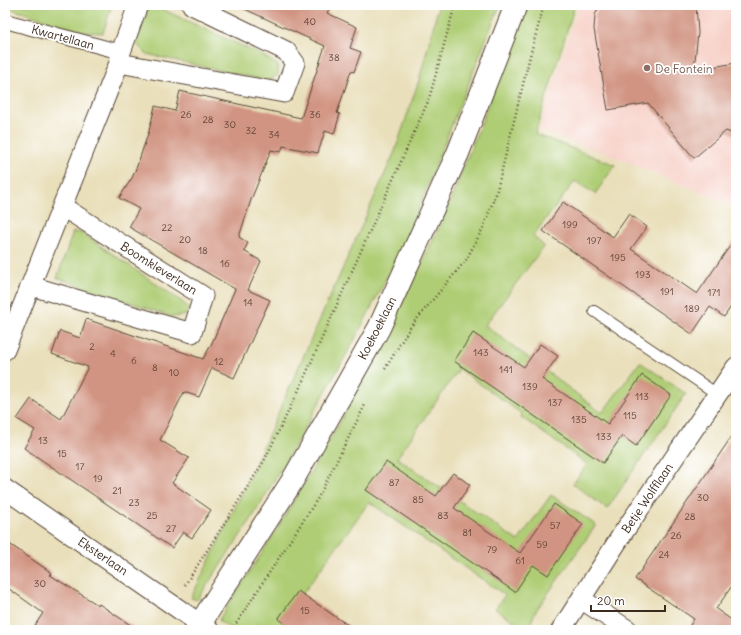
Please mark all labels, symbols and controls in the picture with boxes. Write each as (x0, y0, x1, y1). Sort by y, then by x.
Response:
house number: 40 (304, 15, 316, 28)
street label: Kwartellaan (30, 21, 96, 53)
house number: 38 (328, 51, 340, 64)
place label: De Fontein (655, 61, 713, 76)
marker: De Fontein (642, 63, 652, 73)
house number: 26 (180, 108, 192, 121)
house number: 36 (309, 108, 321, 121)
house number: 28 (202, 113, 214, 126)
house number: 30 (224, 118, 236, 131)
house number: 32 (245, 124, 257, 137)
house number: 34 (268, 128, 280, 141)
house number: 199 (562, 218, 578, 231)
house number: 22 (162, 221, 173, 234)
house number: 20 (179, 233, 191, 246)
house number: 197 (587, 234, 601, 247)
street label: Boomkleverlaan (118, 238, 200, 298)
house number: 18 (198, 244, 208, 257)
house number: 195 (610, 251, 626, 264)
house number: 16 (220, 257, 230, 270)
house number: 193 (635, 268, 651, 281)
house number: 191 (660, 285, 674, 298)
house number: 171 (708, 286, 720, 299)
street label: Koekoeklaan (355, 294, 399, 362)
house number: 14 (243, 296, 253, 309)
house number: 189 (684, 302, 700, 315)
house number: 2 (89, 340, 95, 353)
house number: 143 (473, 346, 489, 359)
house number: 4 (110, 347, 116, 360)
house number: 6 (131, 354, 137, 367)
house number: 12 (214, 355, 224, 368)
house number: 8 (152, 361, 158, 374)
house number: 141 (499, 363, 513, 376)
house number: 10 (169, 366, 179, 379)
house number: 139 (522, 380, 538, 393)
house number: 113 (635, 390, 649, 403)
house number: 137 (548, 396, 562, 409)
house number: 115 (623, 409, 637, 422)
house number: 135 (571, 413, 587, 426)
house number: 133 (596, 430, 612, 443)
house number: 13 (38, 434, 48, 447)
house number: 15 (57, 447, 67, 460)
house number: 17 (76, 460, 85, 473)
street label: Betje Wolfflaan (618, 460, 676, 536)
house number: 19 (93, 472, 103, 485)
house number: 87 (389, 476, 399, 489)
house number: 21 (112, 484, 122, 497)
house number: 30 (697, 491, 709, 504)
house number: 85 (412, 493, 424, 506)
house number: 23 (128, 496, 140, 509)
house number: 25 (146, 509, 158, 522)
house number: 83 (437, 509, 449, 522)
house number: 28 (684, 510, 696, 523)
house number: 57 (550, 519, 560, 532)
house number: 27 (166, 522, 176, 535)
house number: 81 (462, 526, 472, 539)
house number: 26 (670, 529, 682, 542)
street label: Eksterlaan (75, 534, 131, 578)
house number: 59 (536, 538, 548, 551)
house number: 79 (487, 543, 498, 556)
house number: 24 (658, 548, 670, 561)
house number: 61 (515, 554, 525, 567)
house number: 30 (34, 577, 46, 590)
scale bar (591, 587, 665, 613)
text: 20 m (597, 593, 625, 608)
house number: 15 (300, 604, 310, 617)

